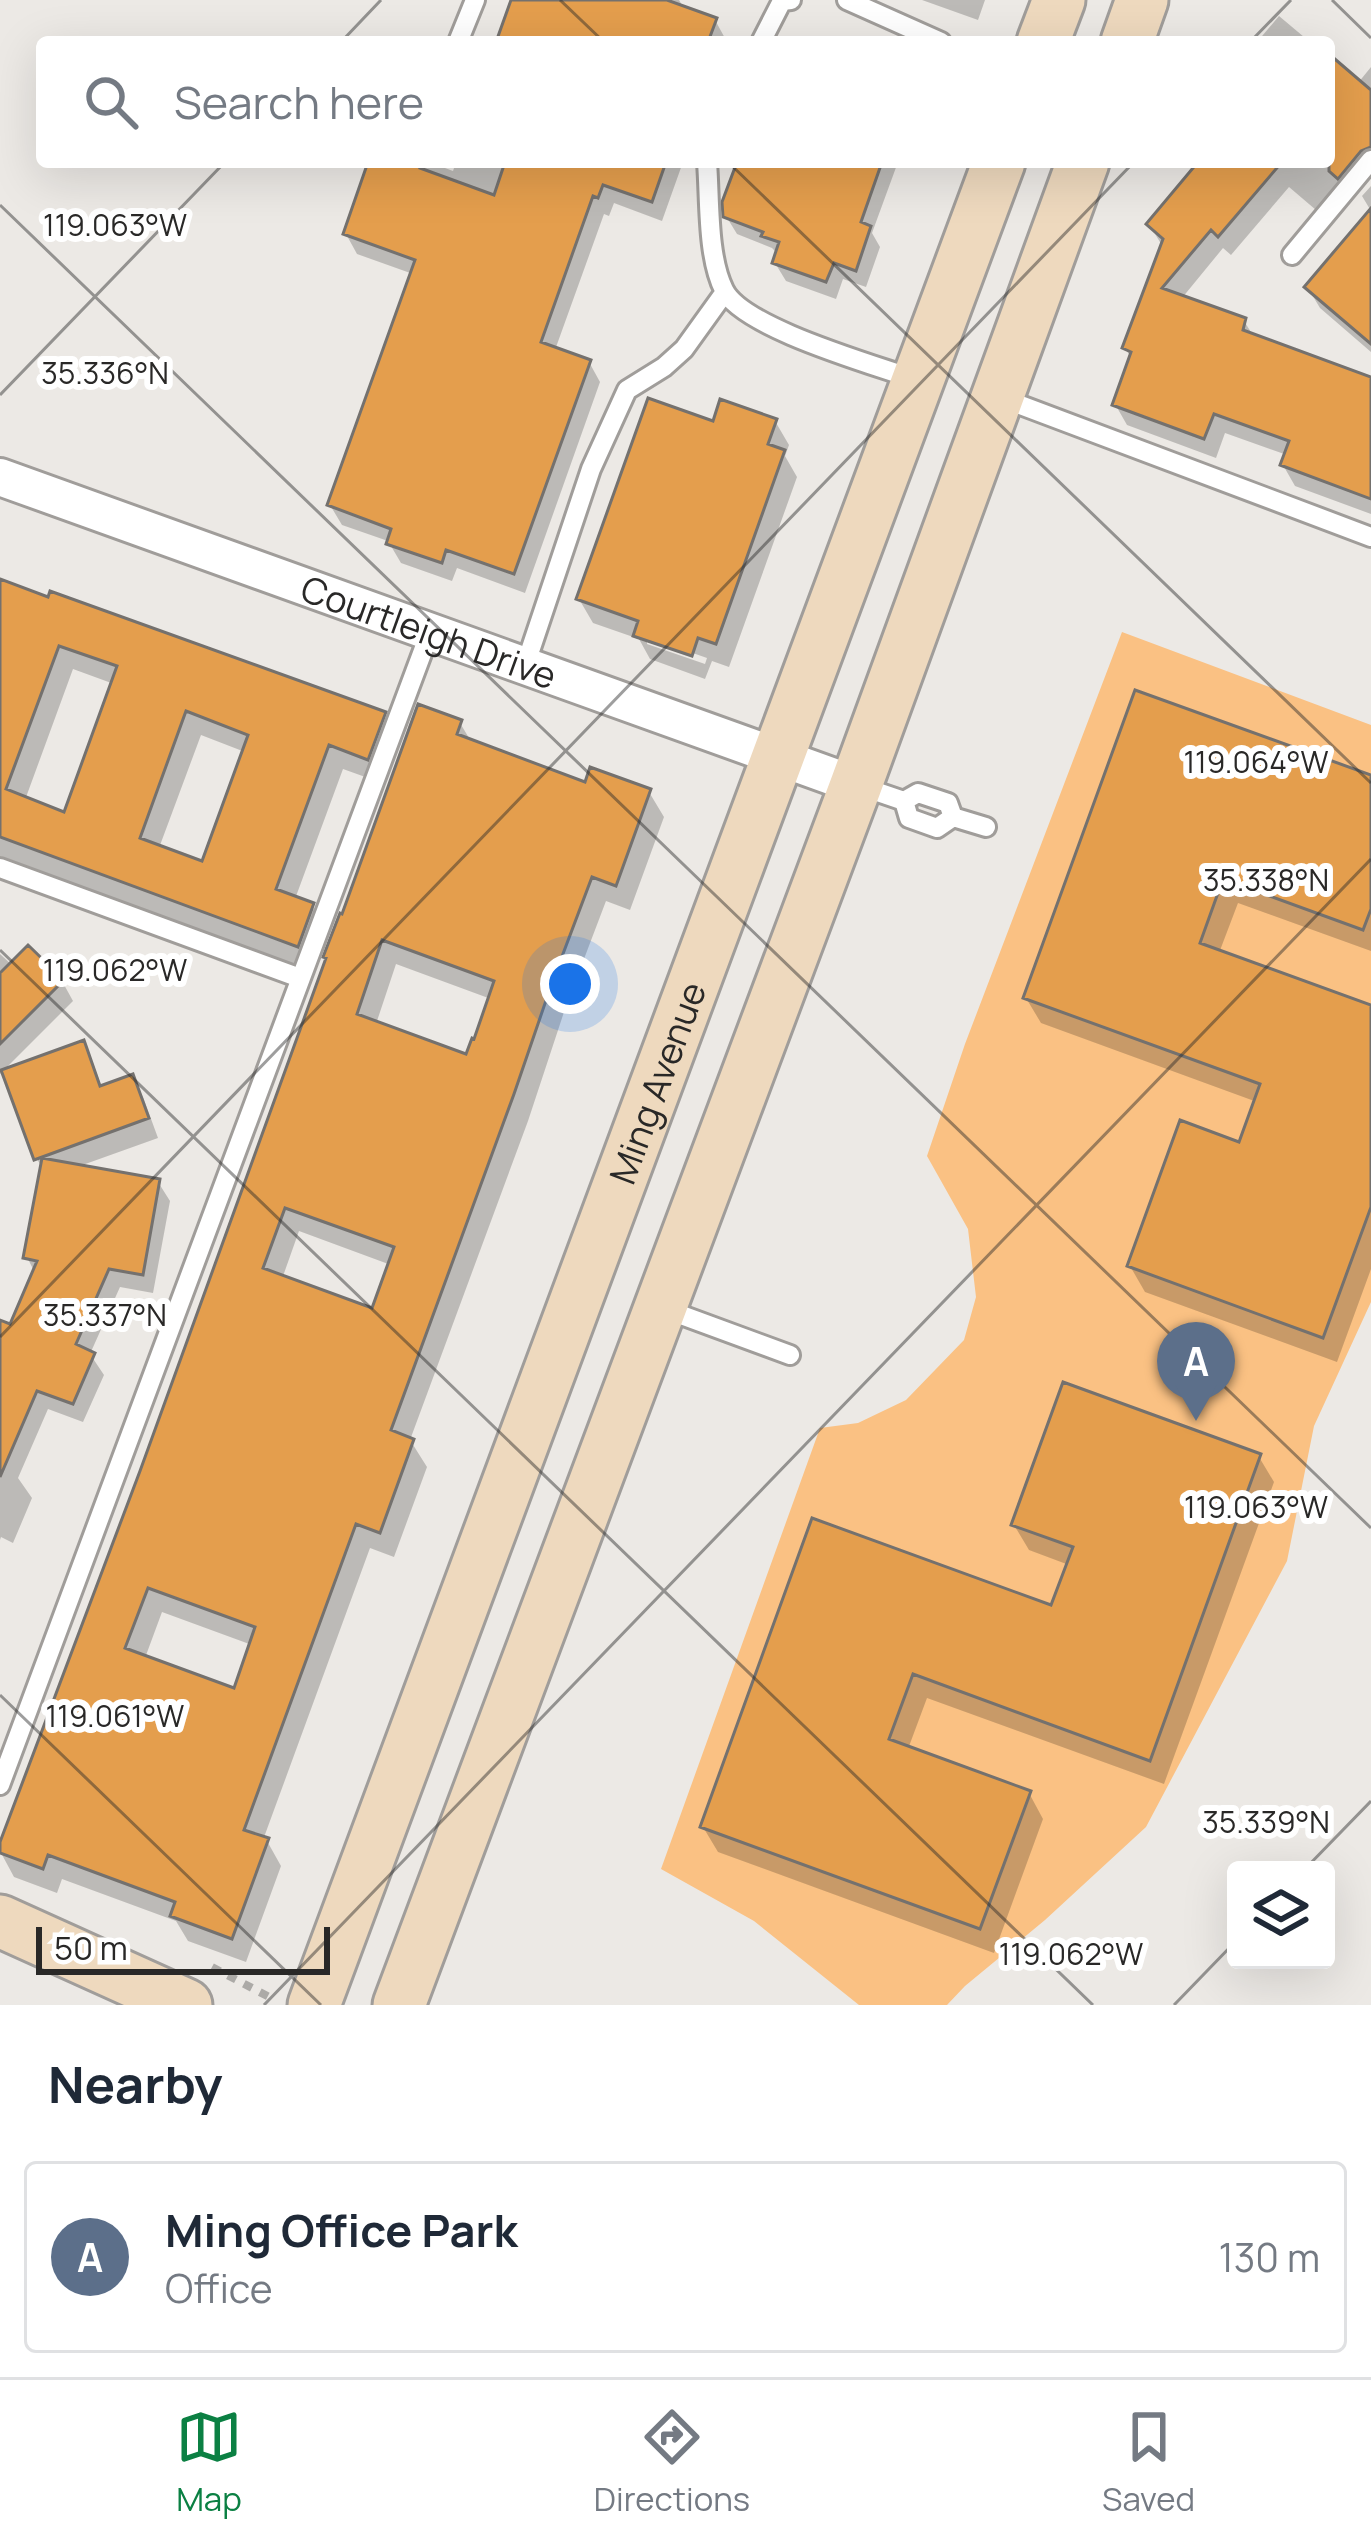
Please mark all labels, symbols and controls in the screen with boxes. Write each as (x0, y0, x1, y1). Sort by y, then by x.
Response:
search box (36, 36, 1335, 168)
icon: search (78, 69, 144, 135)
text: Search here (174, 71, 424, 133)
text: 119.063°W (43, 204, 187, 245)
text: 35.336°N (41, 352, 169, 393)
street label: Courtleigh Drive (295, 563, 563, 700)
text: 119.064°W (1183, 741, 1329, 782)
text: 35.338°N (1203, 859, 1329, 900)
text: 119.062°W (43, 949, 187, 990)
your location (540, 954, 600, 1014)
street label: Ming Avenue (597, 975, 717, 1190)
text: 35.337°N (43, 1294, 167, 1335)
pin: A (1157, 1322, 1235, 1421)
text: 119.063°W (1184, 1486, 1328, 1527)
text: 119.061°W (46, 1695, 184, 1736)
text: 35.339°N (1202, 1801, 1330, 1842)
map controls (1227, 1861, 1335, 1969)
button: layers (1227, 1861, 1335, 1969)
scale bar (36, 1921, 330, 1974)
text: 50 m (54, 1925, 128, 1970)
text: 119.062°W (999, 1933, 1143, 1974)
text: Nearby (48, 2049, 223, 2118)
text: Ming Office Park (165, 2199, 518, 2261)
text: A (77, 2230, 103, 2284)
text: 130 m (1219, 2230, 1320, 2284)
text: Office (165, 2261, 273, 2315)
tab: Map (176, 2404, 242, 2521)
tab: Directions (594, 2404, 750, 2521)
tab: Saved (1102, 2404, 1195, 2521)

